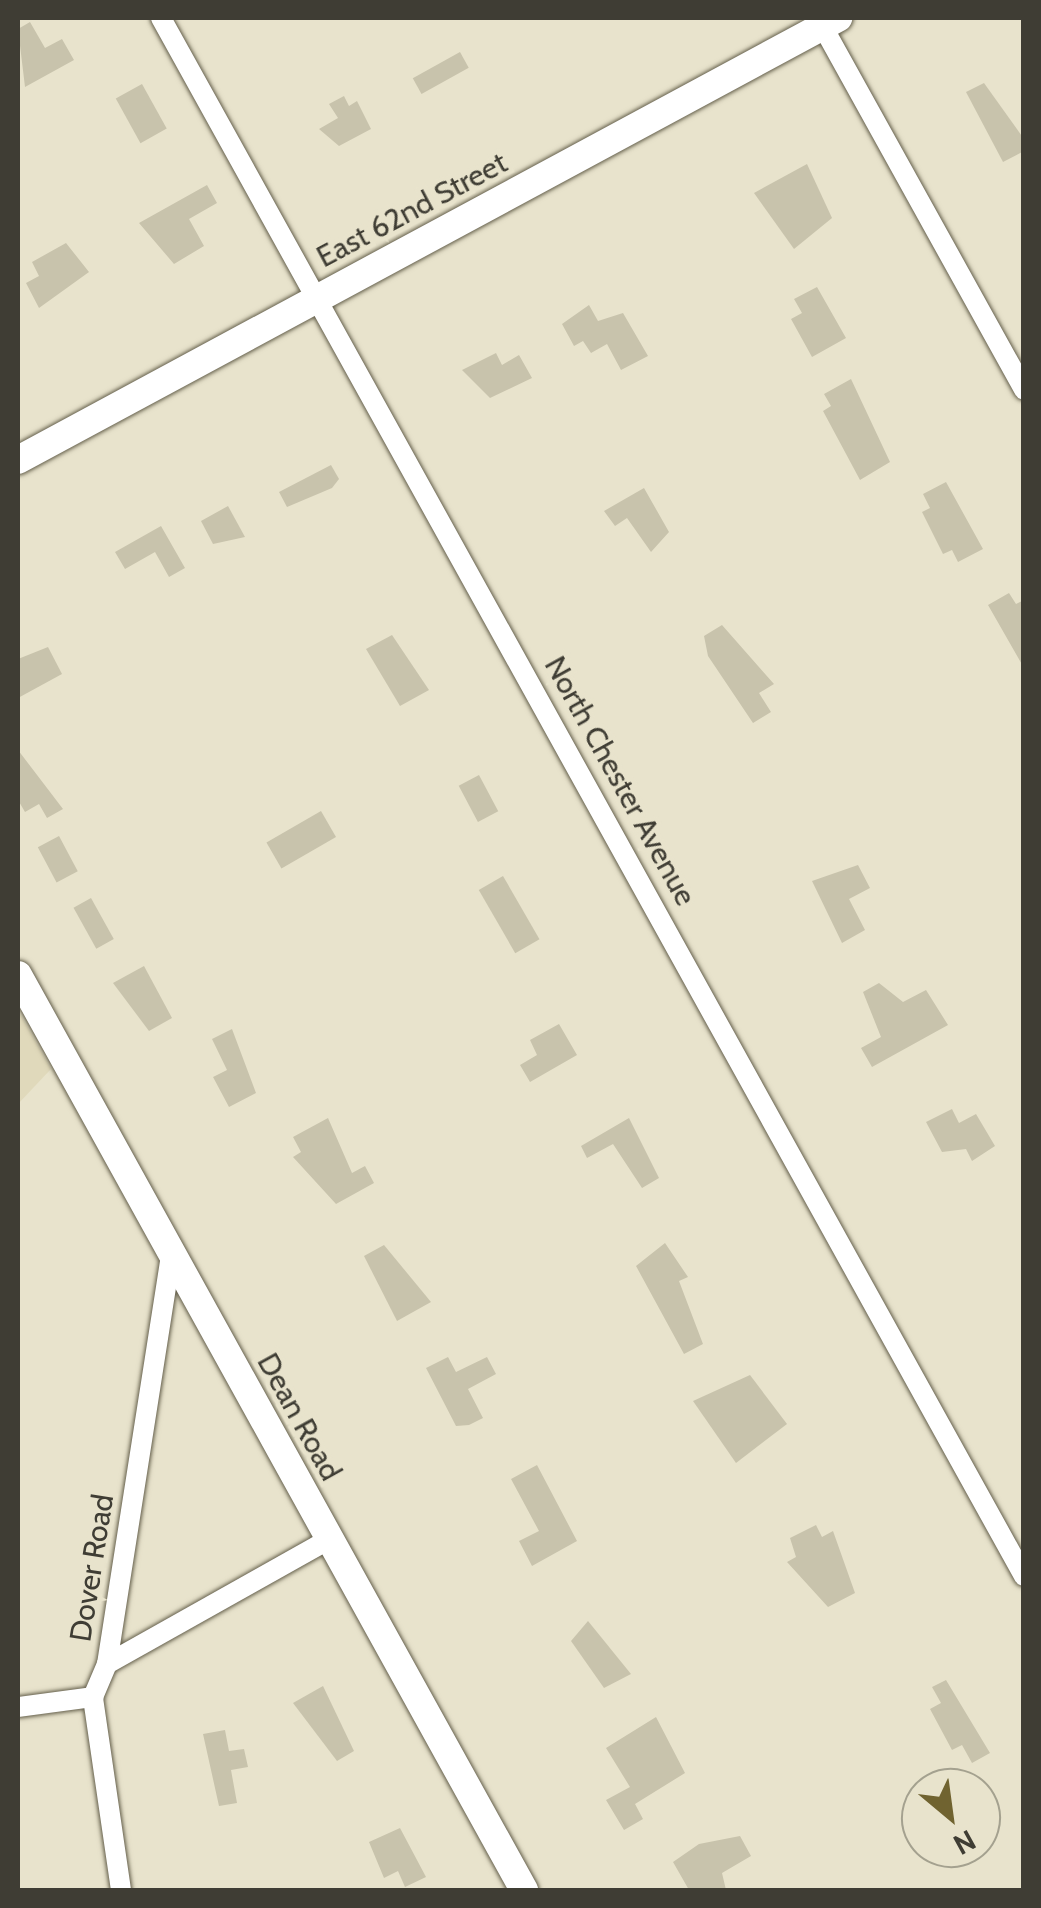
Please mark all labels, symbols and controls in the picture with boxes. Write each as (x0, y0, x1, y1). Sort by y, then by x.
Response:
street label: East 62nd Street (311, 145, 513, 275)
street label: North Chester Avenue (537, 650, 703, 912)
street label: Dean Road (249, 1347, 349, 1487)
street label: Dover Road (63, 1492, 121, 1644)
north arrow (901, 1768, 1001, 1868)
text: N (948, 1823, 981, 1862)

